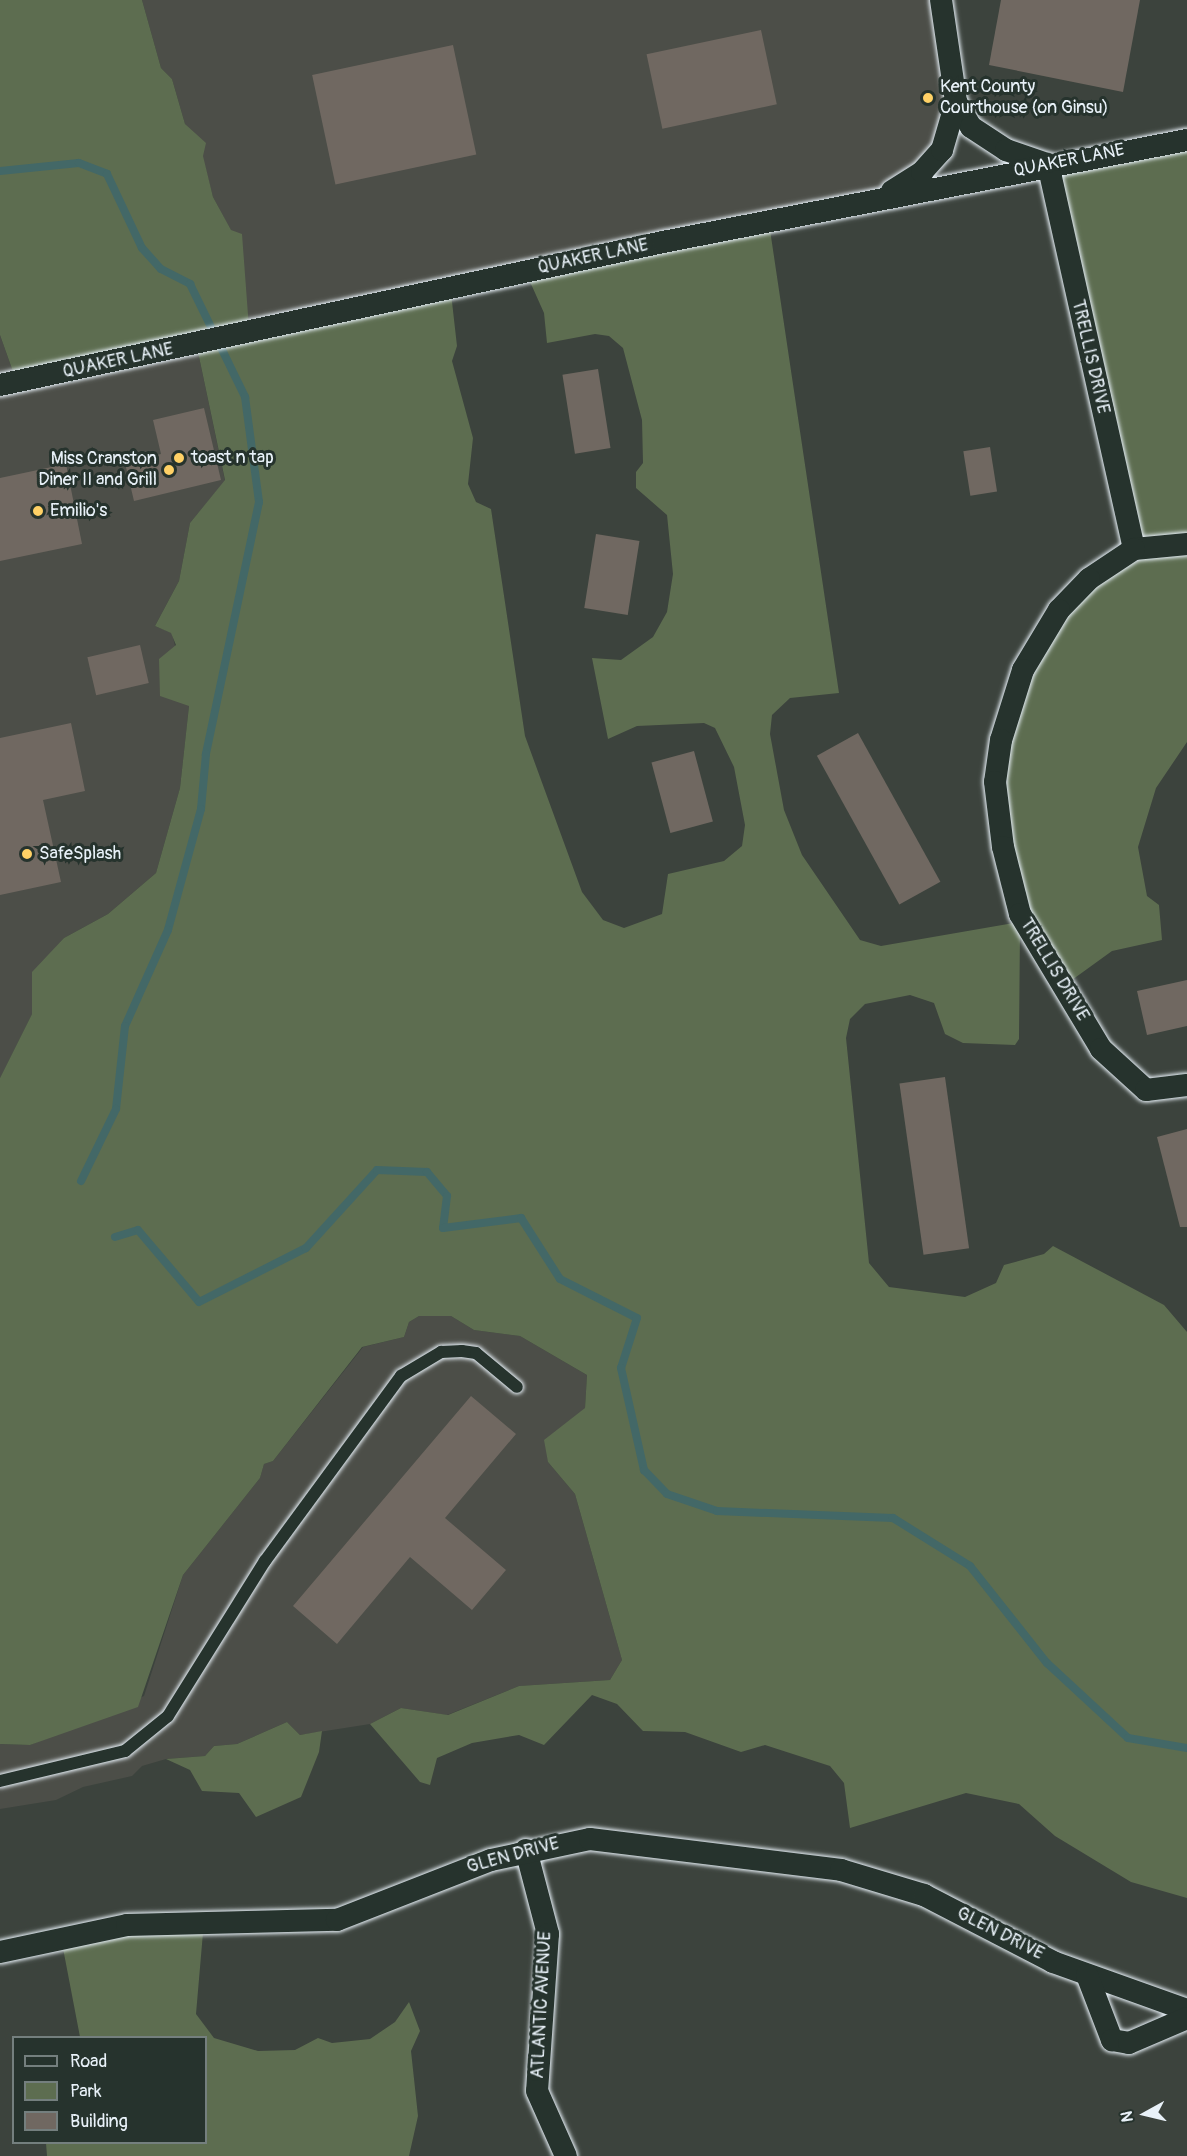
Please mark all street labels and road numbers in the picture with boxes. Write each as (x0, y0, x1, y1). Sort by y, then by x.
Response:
street label: QUAKER LANE (1012, 140, 1126, 182)
street label: QUAKER LANE (536, 235, 650, 279)
street label: TRELLIS DRIVE (1066, 298, 1114, 416)
street label: QUAKER LANE (61, 339, 175, 383)
street label: TRELLIS DRIVE (1015, 915, 1093, 1025)
street label: GLEN DRIVE (464, 1833, 562, 1879)
street label: GLEN DRIVE (953, 1903, 1047, 1965)
street label: ATLANTIC AVENUE (527, 1931, 557, 2079)

